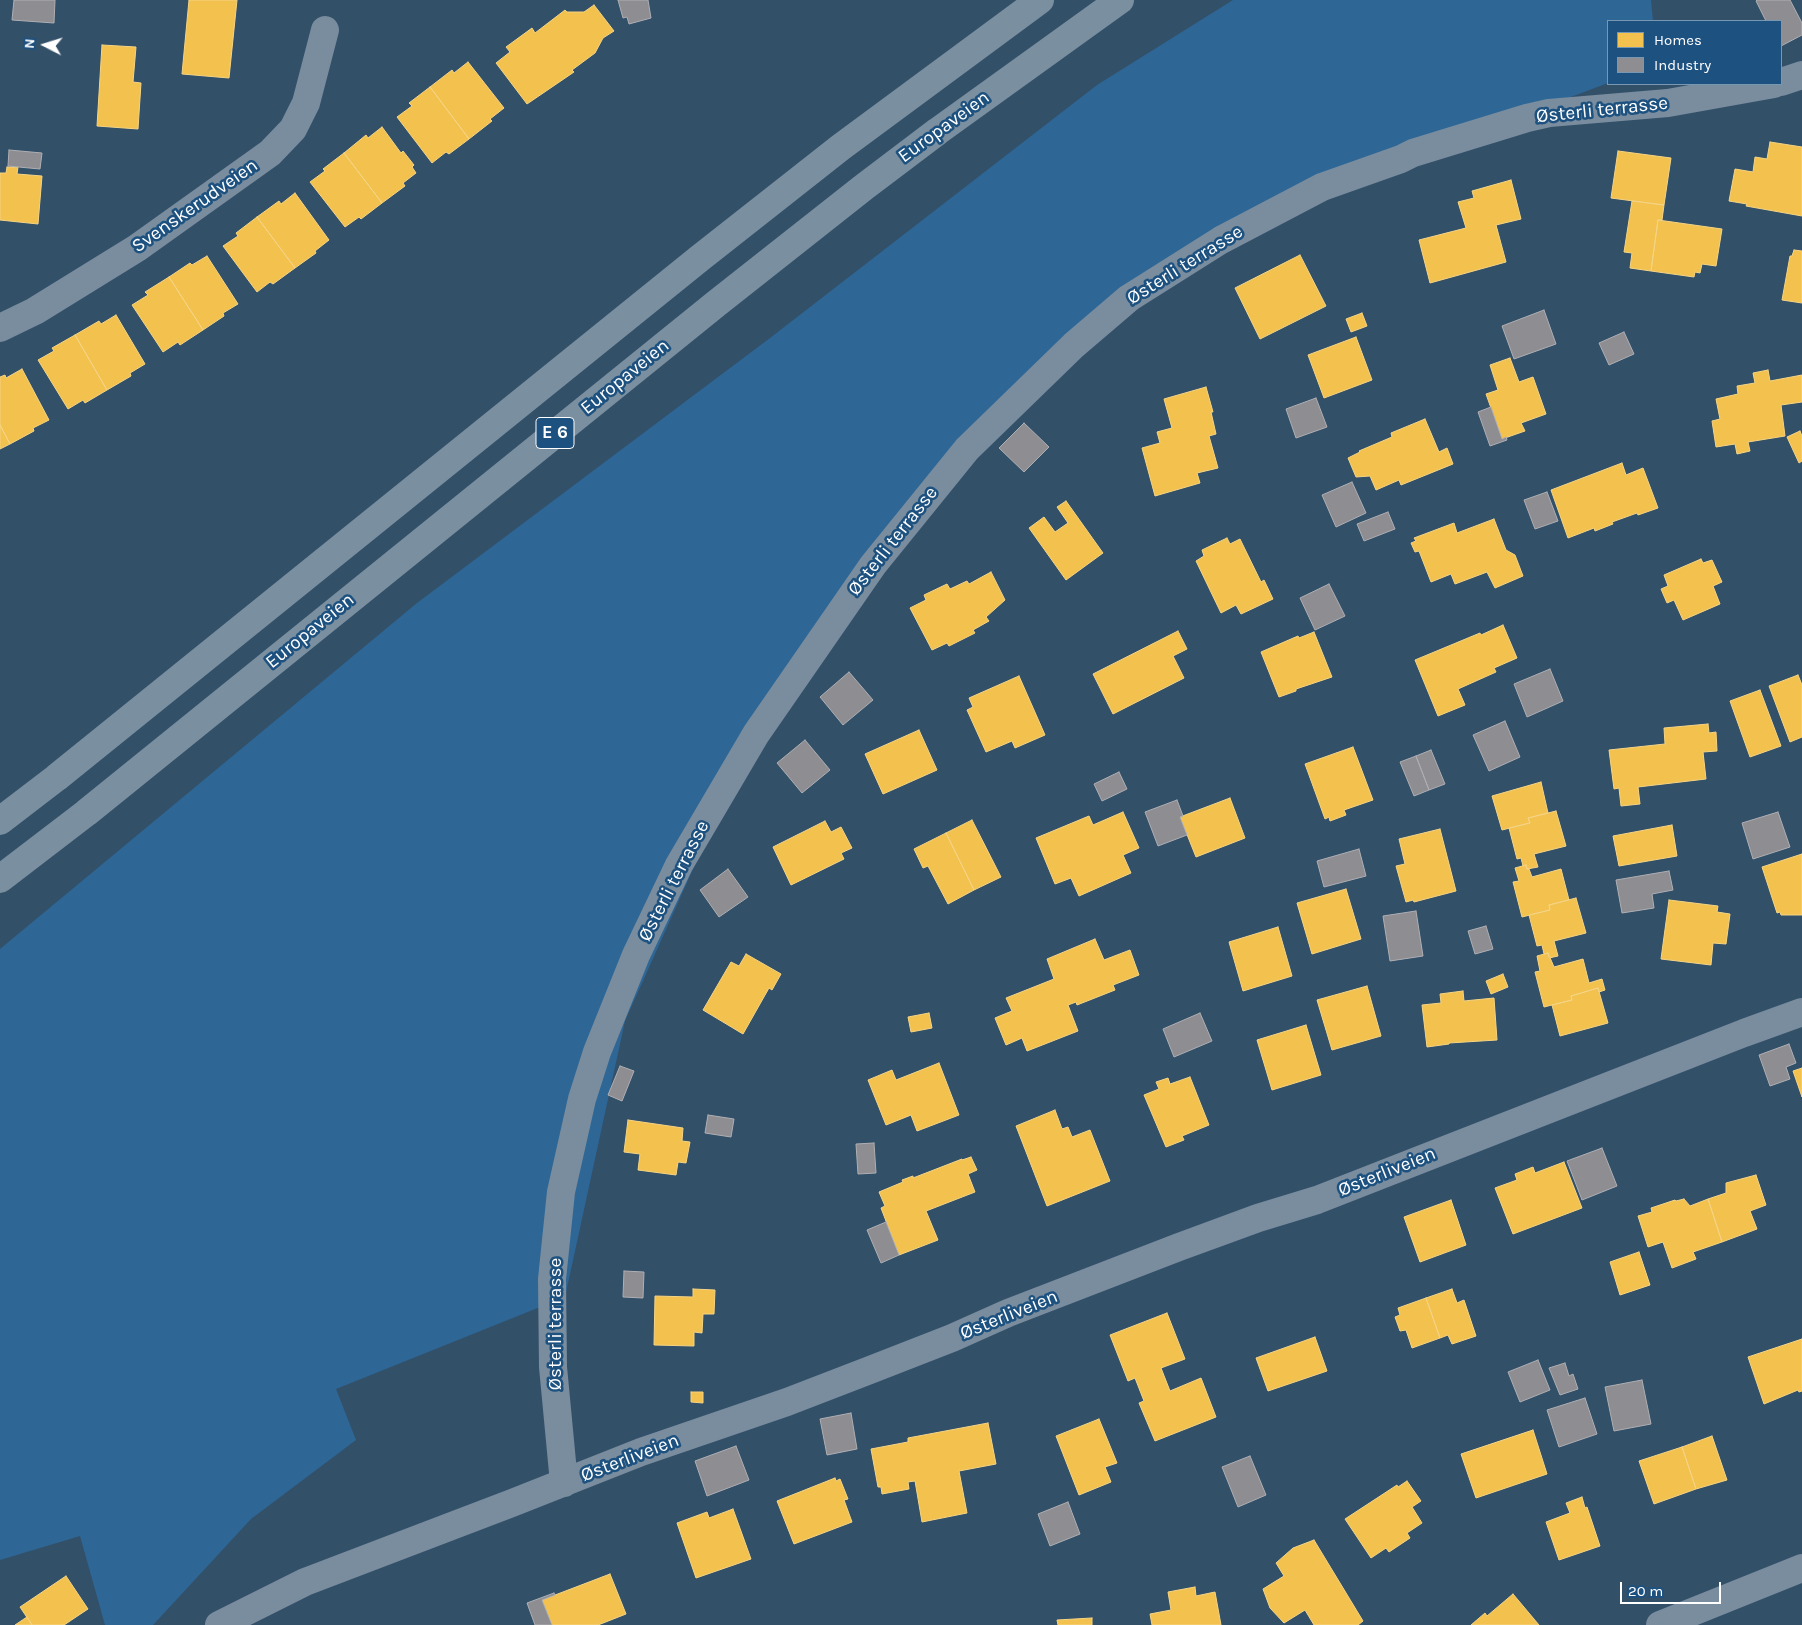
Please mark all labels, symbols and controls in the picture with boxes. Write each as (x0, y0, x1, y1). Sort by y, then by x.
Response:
north arrow (20, 20, 70, 70)
legend (1607, 20, 1782, 85)
text: Homes (1654, 31, 1702, 49)
text: N (21, 38, 38, 49)
text: Industry (1654, 56, 1711, 74)
street label: Europaveien (894, 86, 994, 168)
street label: Østerli terrasse (1535, 92, 1669, 128)
street label: Svenskerudveien (128, 154, 262, 258)
street label: Østerli terrasse (1123, 220, 1247, 310)
street label: Europaveien (576, 334, 674, 420)
road number: E 6 (536, 418, 574, 448)
street label: Østerli terrasse (843, 482, 943, 600)
street label: Europaveien (261, 588, 359, 674)
street label: Østerli terrasse (634, 817, 714, 945)
street label: Østerliveien (1335, 1142, 1439, 1202)
street label: Østerli terrasse (545, 1258, 567, 1390)
street label: Østerliveien (957, 1285, 1061, 1345)
street label: Østerliveien (578, 1429, 682, 1487)
scale bar (1622, 1572, 1723, 1604)
text: 20 m (1628, 1582, 1663, 1600)

